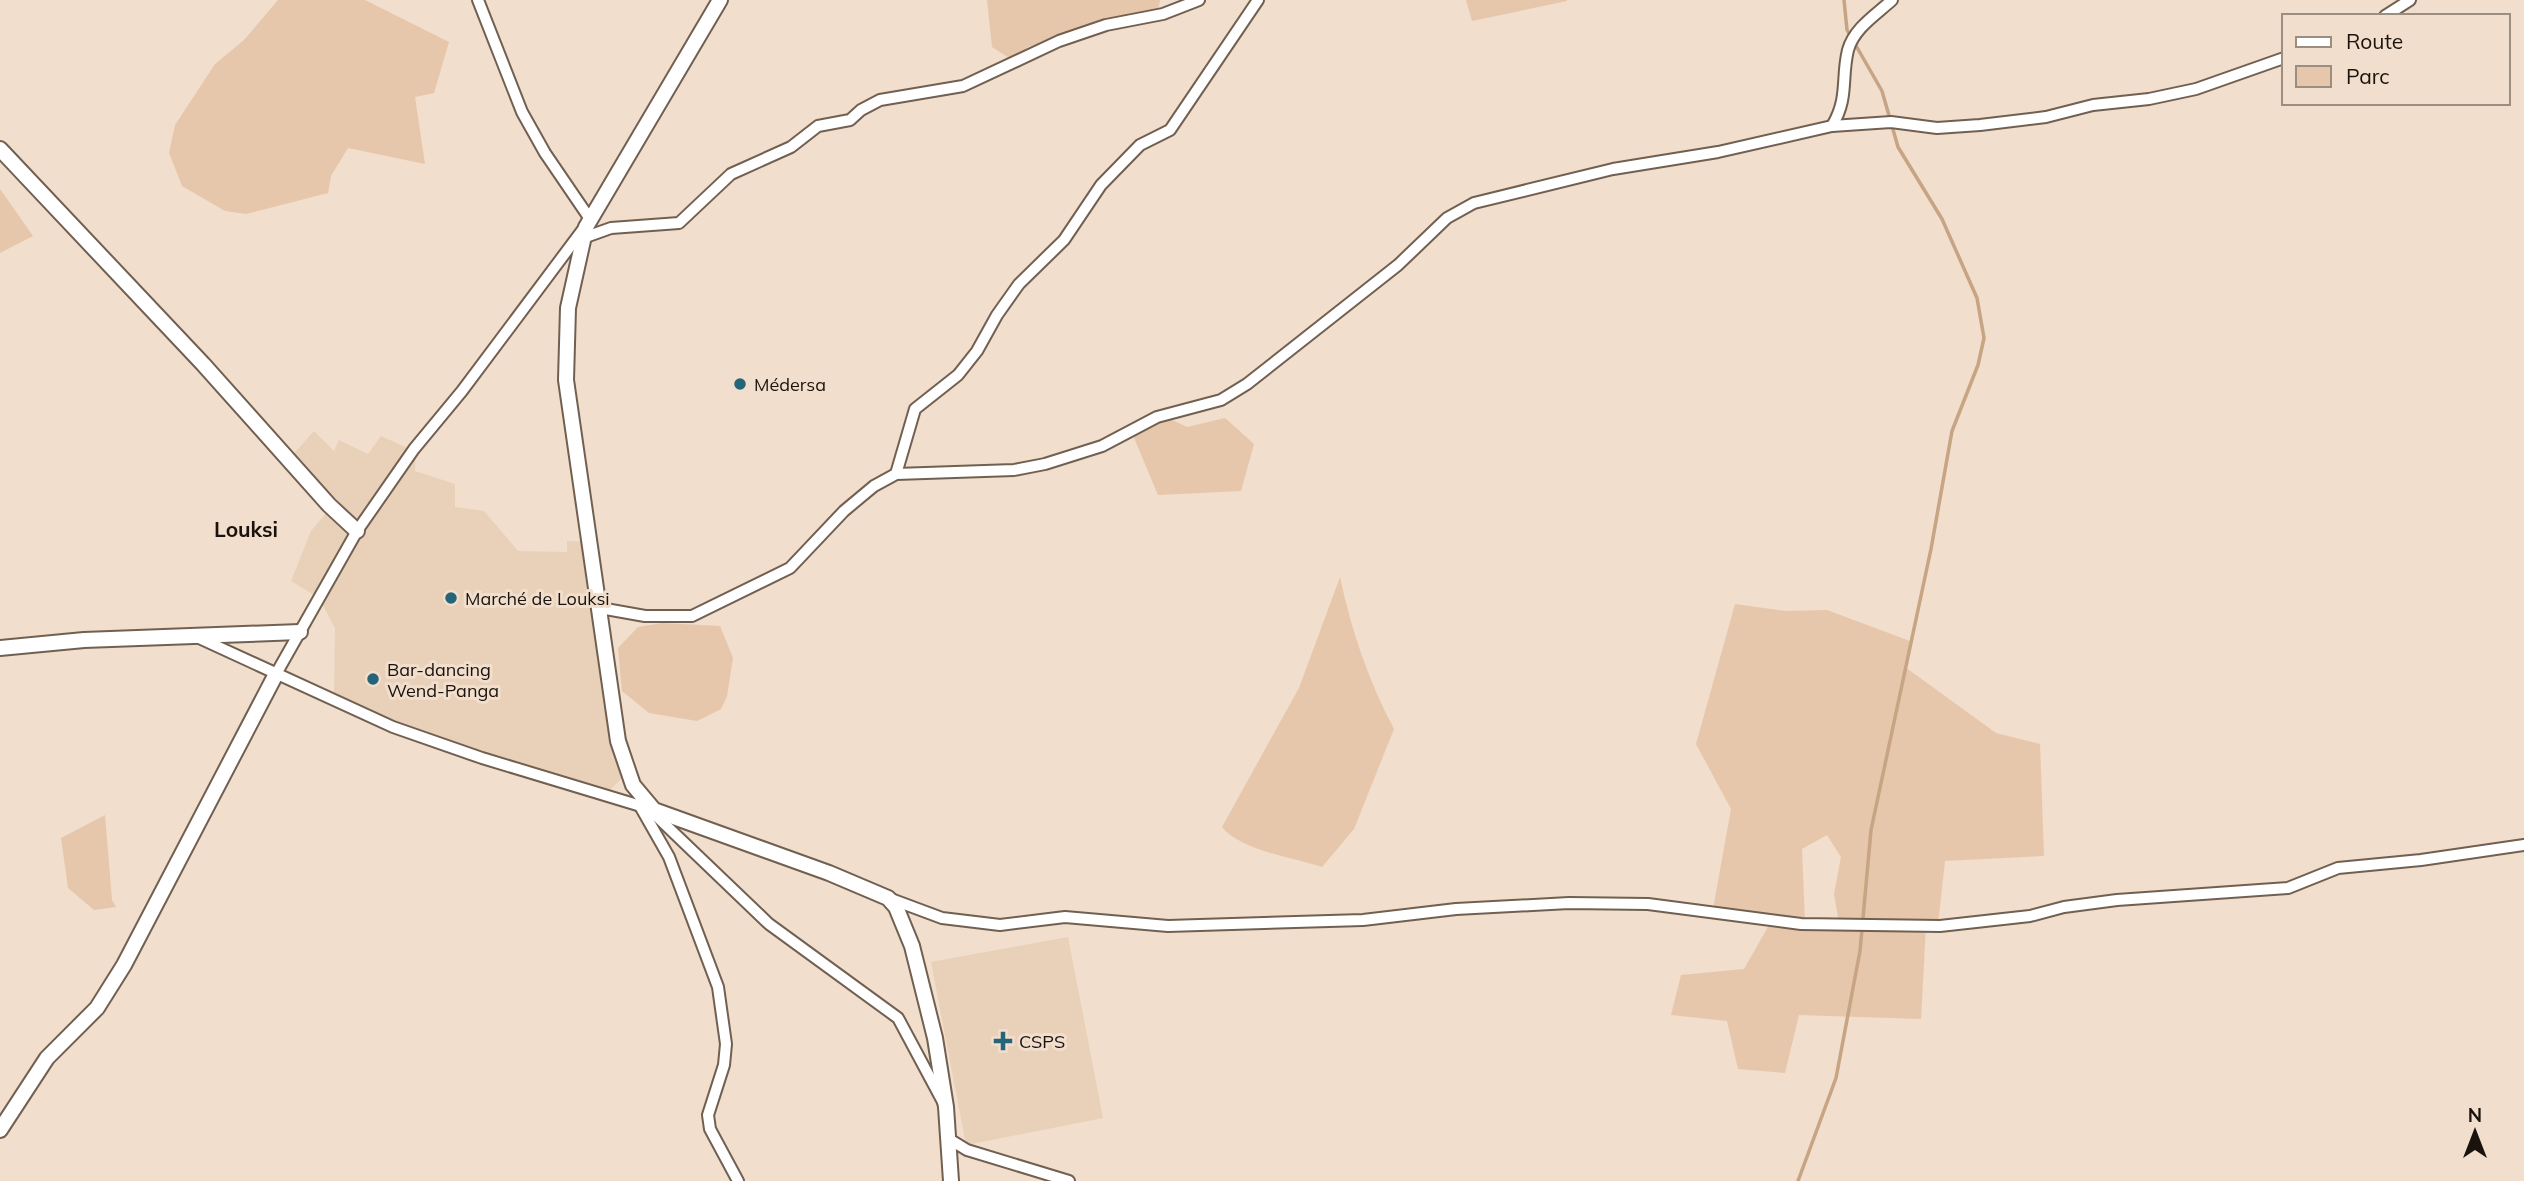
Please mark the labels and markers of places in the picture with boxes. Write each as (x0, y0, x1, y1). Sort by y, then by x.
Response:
place label: Médersa (754, 373, 826, 396)
marker: Médersa (732, 376, 748, 392)
place label: Marché de Louksi (465, 587, 610, 610)
marker: Marché de Louksi (443, 590, 459, 606)
place label: Bar-dancing Wend-Panga (387, 658, 499, 702)
marker: Bar-dancing Wend-Panga (365, 671, 381, 687)
place label: CSPS (1019, 1030, 1065, 1053)
marker: CSPS (993, 1031, 1013, 1051)

